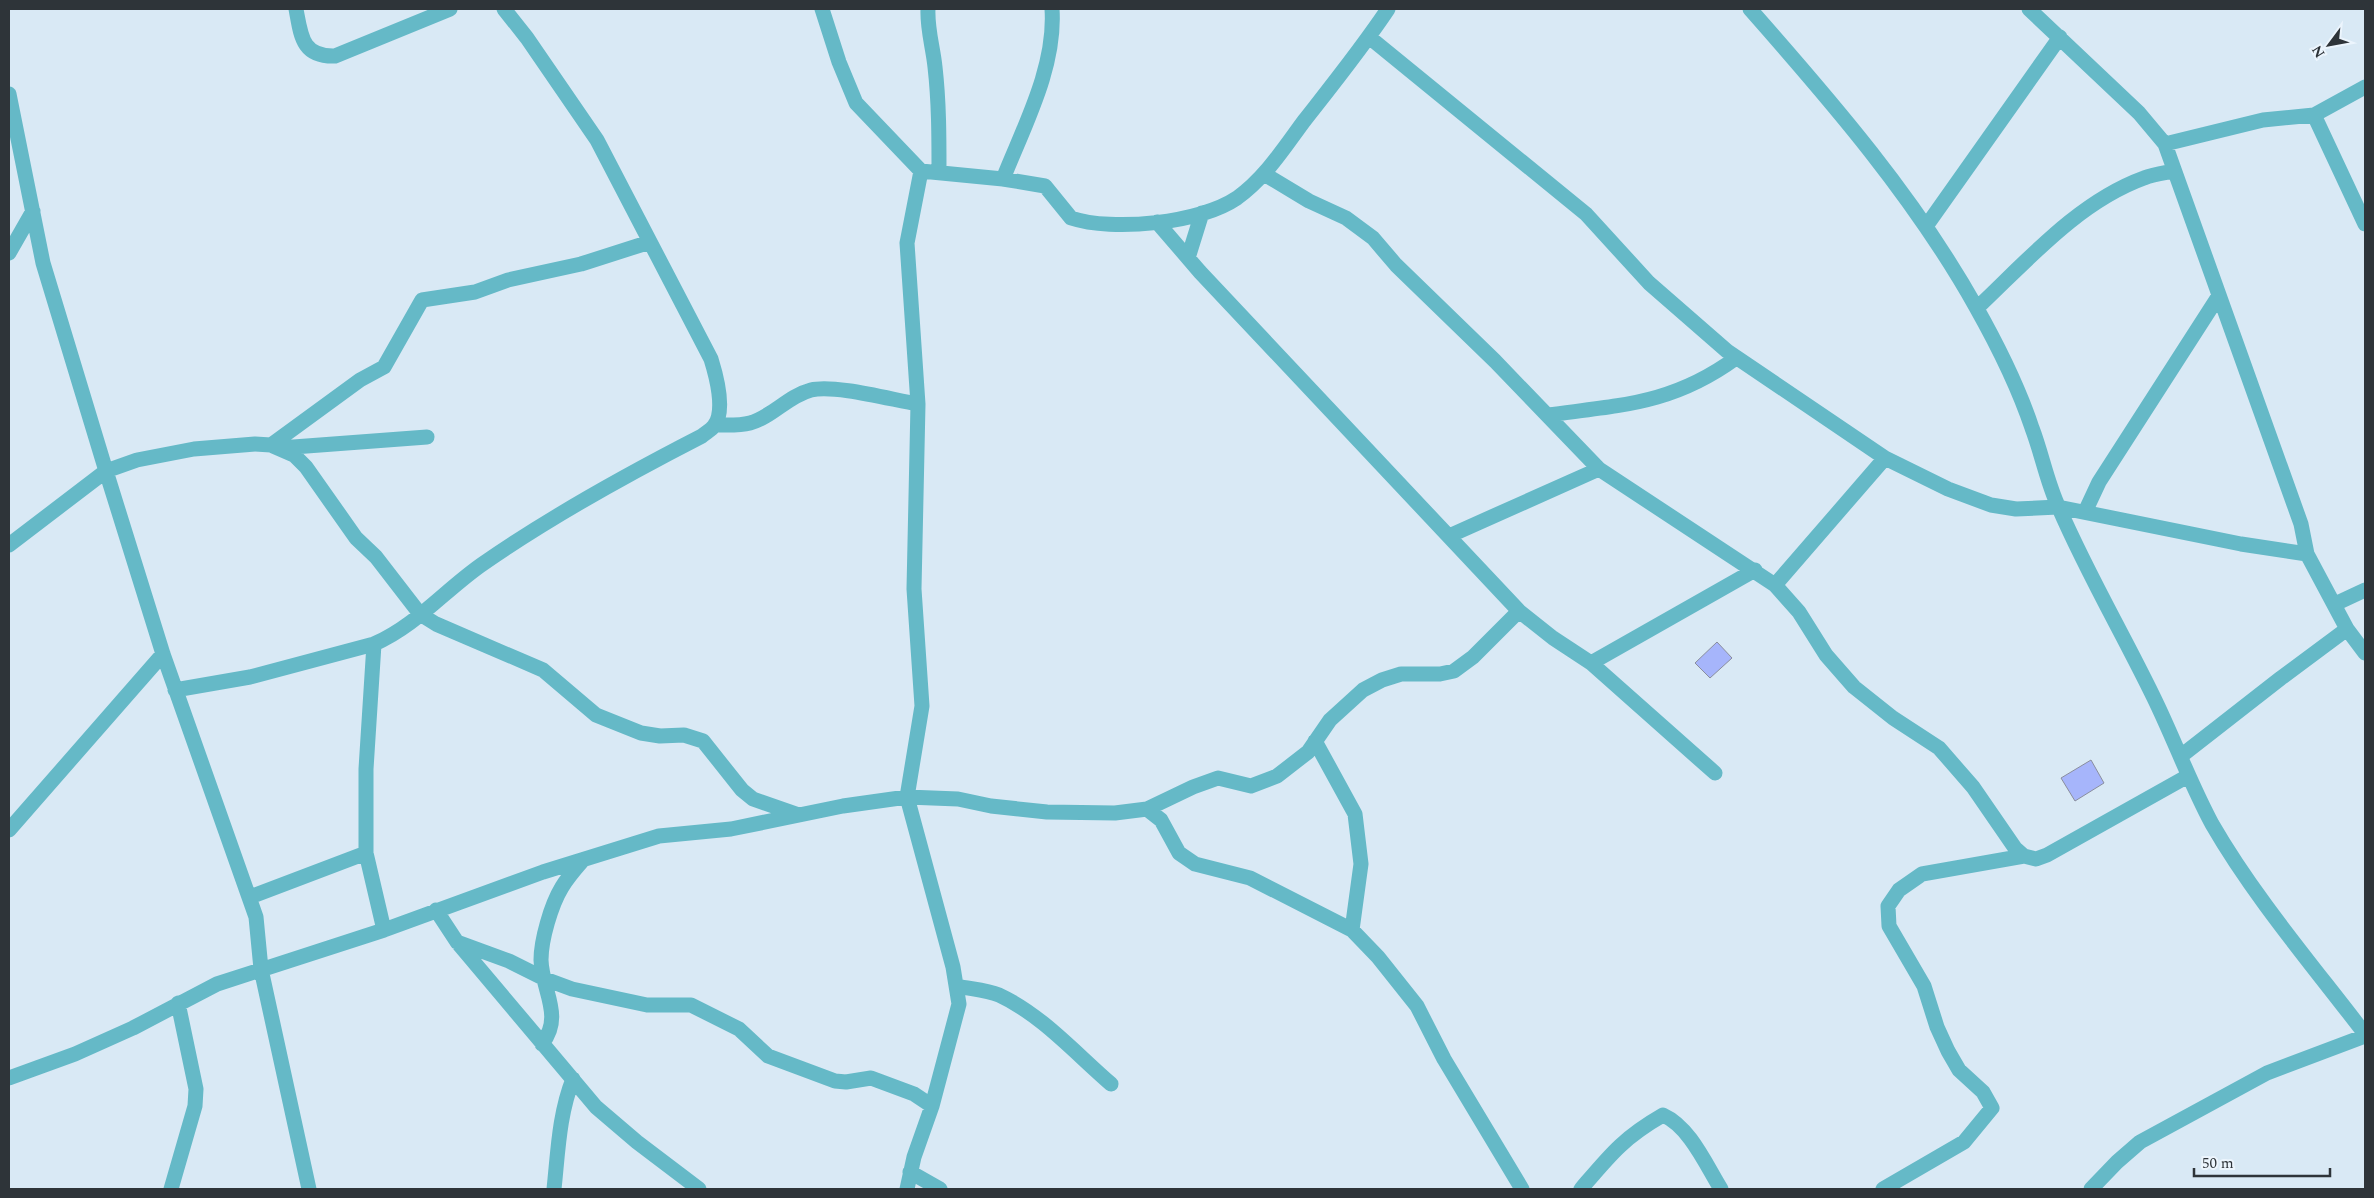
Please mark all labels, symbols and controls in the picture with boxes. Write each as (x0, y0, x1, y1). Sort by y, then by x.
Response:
north arrow (2304, 20, 2354, 70)
text: N (2306, 41, 2330, 62)
scale bar (2194, 1146, 2330, 1178)
text: 50 m (2202, 1152, 2234, 1175)

